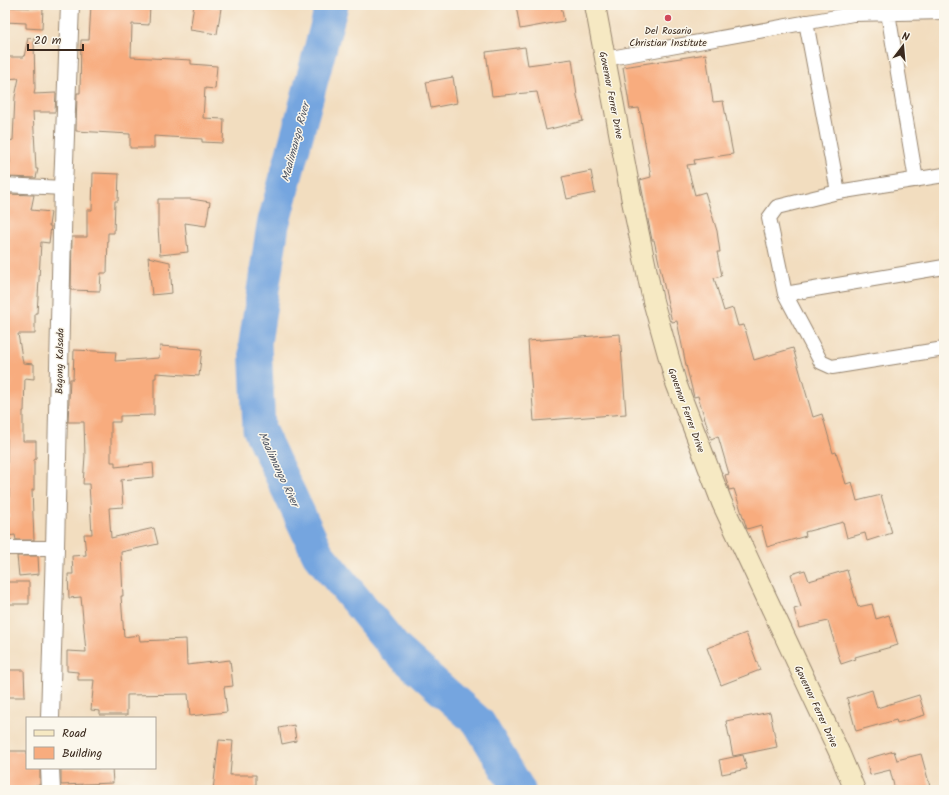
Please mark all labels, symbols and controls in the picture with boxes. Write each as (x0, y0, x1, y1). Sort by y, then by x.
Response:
marker: Del Rosario Christian Institute (663, 13, 673, 23)
place label: Del Rosario Christian Institute (629, 23, 707, 51)
scale bar (28, 26, 83, 52)
north arrow (883, 26, 923, 66)
text: N (900, 28, 911, 47)
text: 20 m (34, 31, 62, 50)
street label: Governor Ferrer Drive (595, 50, 627, 141)
water label: Maalimango River (277, 99, 316, 184)
street label: Bagong Kalsada (51, 328, 69, 394)
street label: Governor Ferrer Drive (663, 366, 709, 455)
water label: Maalimango River (253, 429, 304, 512)
street label: Governor Ferrer Drive (790, 663, 842, 751)
legend (26, 717, 156, 769)
text: Road (62, 724, 87, 743)
text: Building (62, 744, 102, 763)

